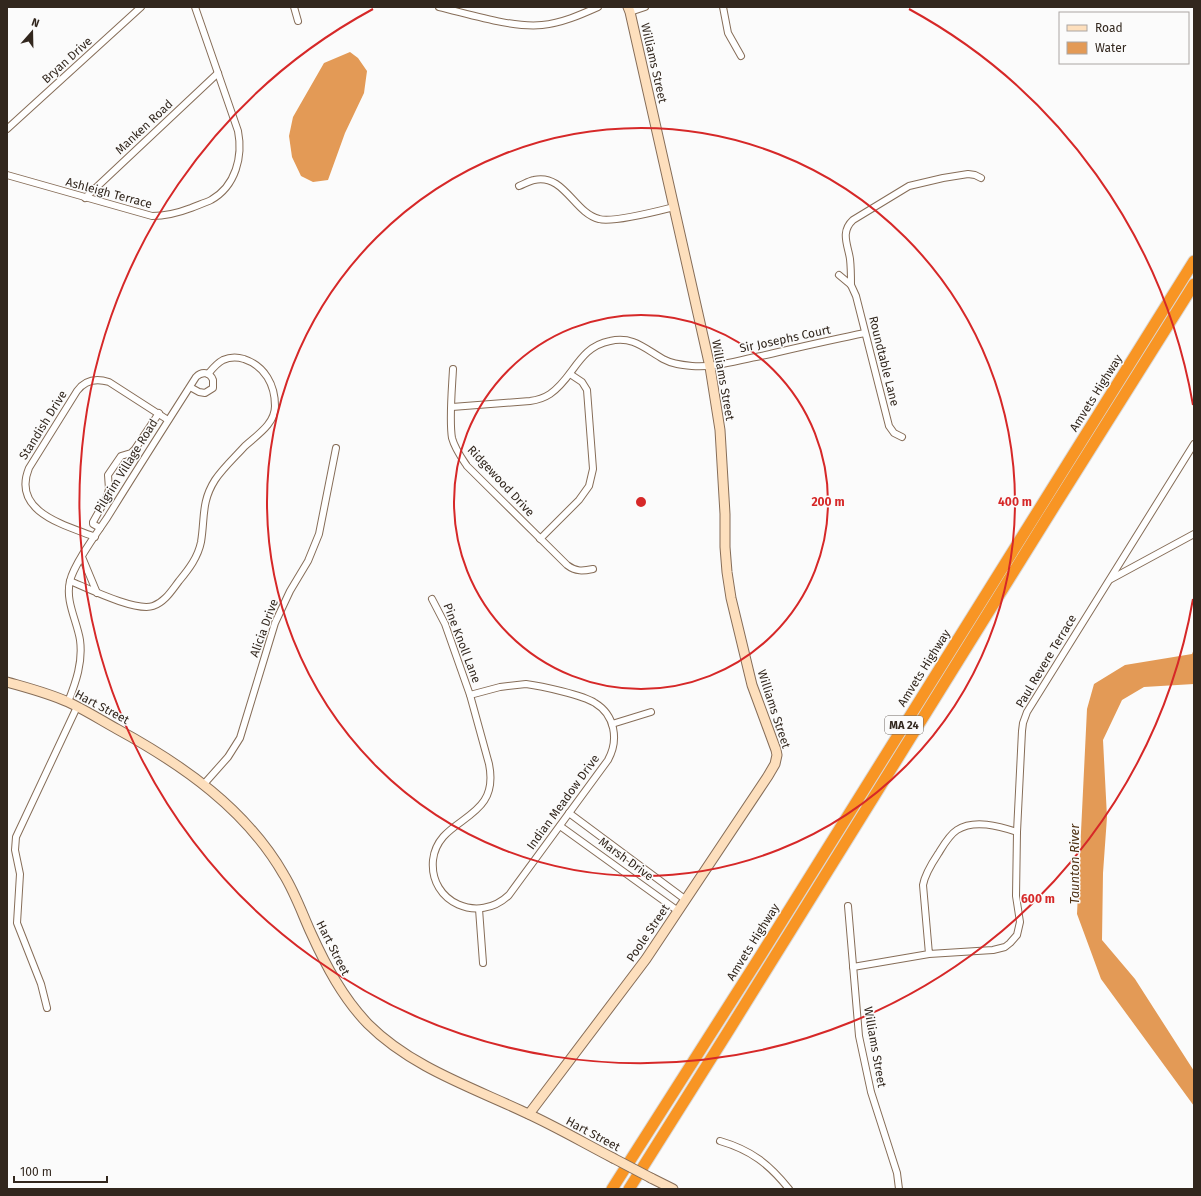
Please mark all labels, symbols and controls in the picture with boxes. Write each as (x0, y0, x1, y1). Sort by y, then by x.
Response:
north arrow (12, 12, 52, 52)
legend (1059, 12, 1189, 64)
text: N (30, 16, 41, 30)
text: Road (1095, 21, 1123, 35)
street label: Williams Street (638, 22, 670, 105)
street label: Bryan Drive (39, 34, 95, 86)
text: Water (1095, 41, 1127, 55)
street label: Manken Road (112, 97, 176, 157)
street label: Ashleigh Terrace (64, 175, 154, 211)
street label: Roundtable Lane (866, 315, 902, 407)
street label: Sir Josephs Court (738, 322, 833, 356)
street label: Williams Street (709, 338, 737, 422)
street label: Amvets Highway (1067, 352, 1125, 434)
street label: Standish Drive (16, 388, 70, 462)
street label: Pilgrim Village Road (91, 416, 161, 516)
street label: Ridgewood Drive (465, 443, 537, 519)
centre of rings (634, 495, 648, 509)
text: 200 m (811, 495, 845, 509)
text: 400 m (998, 495, 1032, 509)
street label: Alicia Drive (247, 597, 281, 659)
street label: Pine Knoll Lane (440, 601, 484, 685)
street label: Paul Revere Terrace (1013, 612, 1079, 710)
street label: Amvets Highway (895, 627, 953, 709)
street label: Williams Street (755, 668, 794, 751)
street label: Hart Street (72, 687, 132, 727)
road number: MA 24 (885, 716, 923, 734)
street label: Indian Meadow Drive (524, 752, 602, 852)
water label: Taunton River (1067, 823, 1082, 904)
street label: Marsh Drive (596, 834, 656, 884)
text: 600 m (1021, 892, 1055, 906)
street label: Poole Street (624, 901, 673, 964)
street label: Amvets Highway (724, 901, 782, 983)
street label: Hart Street (313, 918, 353, 978)
street label: Williams Street (861, 1005, 889, 1089)
street label: Hart Street (563, 1114, 623, 1154)
scale bar (14, 1158, 107, 1184)
text: 100 m (20, 1165, 52, 1179)

